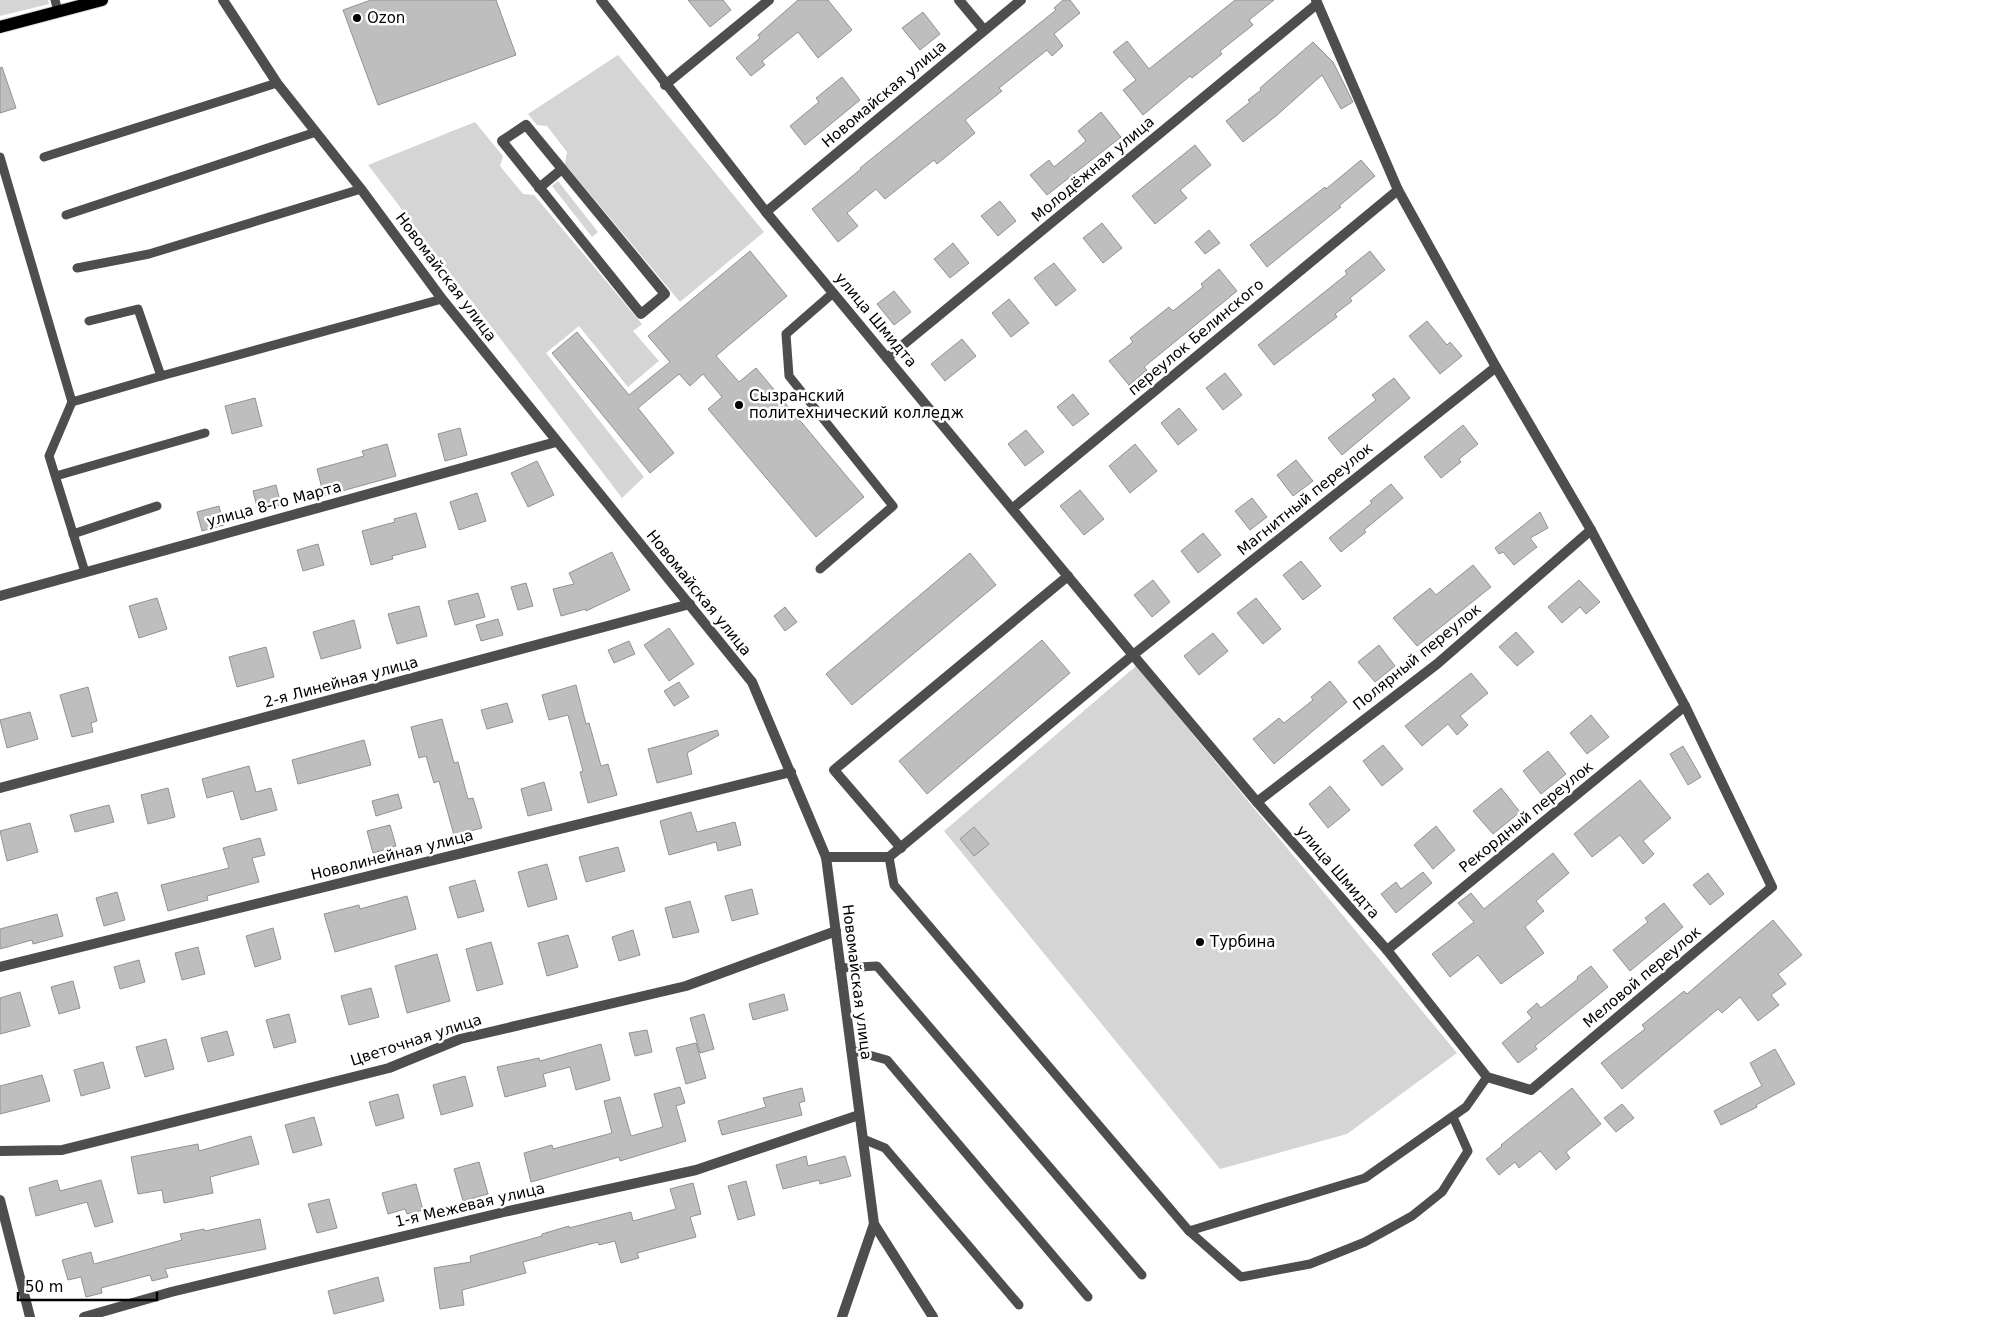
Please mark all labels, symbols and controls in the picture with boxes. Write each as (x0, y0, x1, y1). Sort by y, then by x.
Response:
place label: Ozon (367, 9, 405, 27)
marker: Ozon (351, 12, 363, 24)
street label: Новомайская улица (818, 37, 950, 151)
street label: Молодёжная улица (1028, 112, 1158, 226)
street label: Новомайская улица (392, 209, 500, 345)
street label: улица Шмидта (831, 269, 921, 371)
street label: переулок Белинского (1125, 275, 1267, 399)
place label: Сызранский политехнический колледж (749, 387, 964, 422)
marker: Сызранский политехнический колледж (733, 399, 745, 411)
street label: Магнитный переулок (1234, 439, 1376, 559)
street label: улица 8-го Марта (205, 477, 343, 531)
street label: Новомайская улица (643, 526, 755, 660)
street label: Полярный переулок (1349, 600, 1485, 714)
street label: 2-я Линейная улица (262, 653, 420, 711)
street label: Рекордный переулок (1455, 757, 1597, 877)
street label: улица Шмидта (1293, 822, 1383, 922)
street label: Новолинейная улица (309, 826, 475, 884)
street label: Новомайская улица (839, 903, 875, 1061)
street label: Меловой переулок (1580, 923, 1704, 1031)
place label: Турбина (1209, 933, 1276, 951)
marker: Турбина (1194, 936, 1206, 948)
street label: Цветочная улица (348, 1010, 484, 1070)
street label: 1-я Межевая улица (393, 1179, 547, 1231)
scale bar (18, 1270, 156, 1302)
text: 50 m (25, 1278, 63, 1296)

